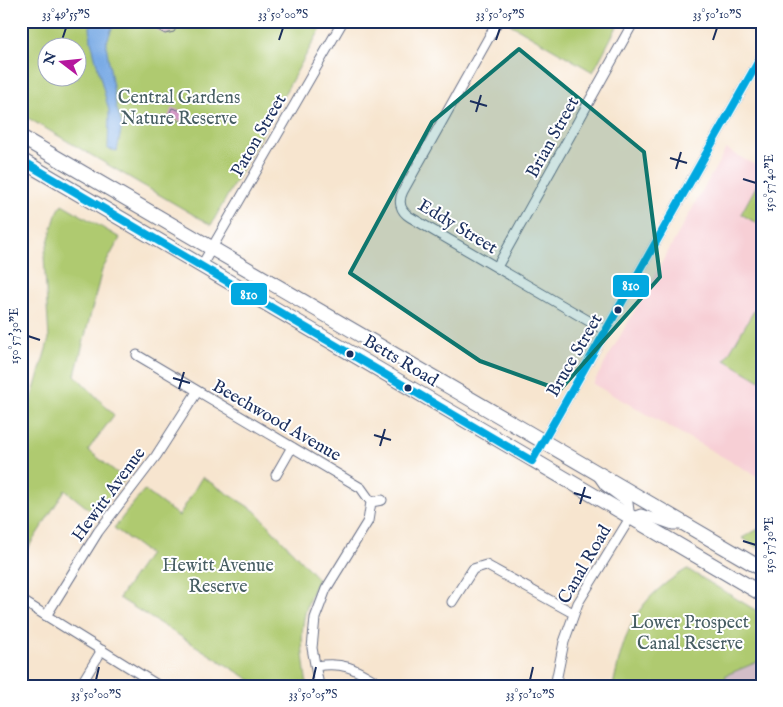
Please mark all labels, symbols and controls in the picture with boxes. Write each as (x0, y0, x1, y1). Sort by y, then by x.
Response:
text: 33°49'55"S (42, 7, 90, 22)
text: 33°50'00"S (258, 7, 308, 22)
text: 33°50'05"S (476, 7, 524, 22)
text: 33°50'10"S (693, 7, 741, 22)
north arrow (38, 38, 88, 88)
text: N (40, 50, 61, 68)
park label: Central Gardens Nature Reserve (118, 87, 240, 131)
street label: Paton Street (226, 90, 292, 181)
street label: Brian Street (522, 93, 585, 182)
text: 150°57'40"E (762, 154, 777, 212)
street label: Eddy Street (413, 194, 501, 260)
line badge: 810 (612, 274, 650, 298)
text: 810 (622, 277, 640, 295)
line badge: 810 (230, 282, 268, 306)
text: 810 (240, 286, 258, 304)
unlabelled marker (613, 305, 623, 315)
text: 150°57'30"E (7, 308, 22, 364)
street label: Bruce Street (542, 310, 608, 402)
street label: Betts Road (359, 330, 442, 393)
unlabelled marker (345, 349, 355, 359)
street label: Beechwood Avenue (208, 375, 345, 468)
unlabelled marker (403, 383, 413, 393)
street label: Hewitt Avenue (67, 443, 151, 547)
text: 150°57'30"E (762, 517, 777, 573)
street label: Canal Road (553, 521, 617, 608)
park label: Hewitt Avenue Reserve (162, 555, 274, 599)
park label: Lower Prospect Canal Reserve (631, 612, 749, 656)
text: 33°50'00"S (71, 687, 121, 702)
text: 33°50'05"S (289, 687, 337, 702)
text: 33°50'10"S (506, 687, 554, 702)

